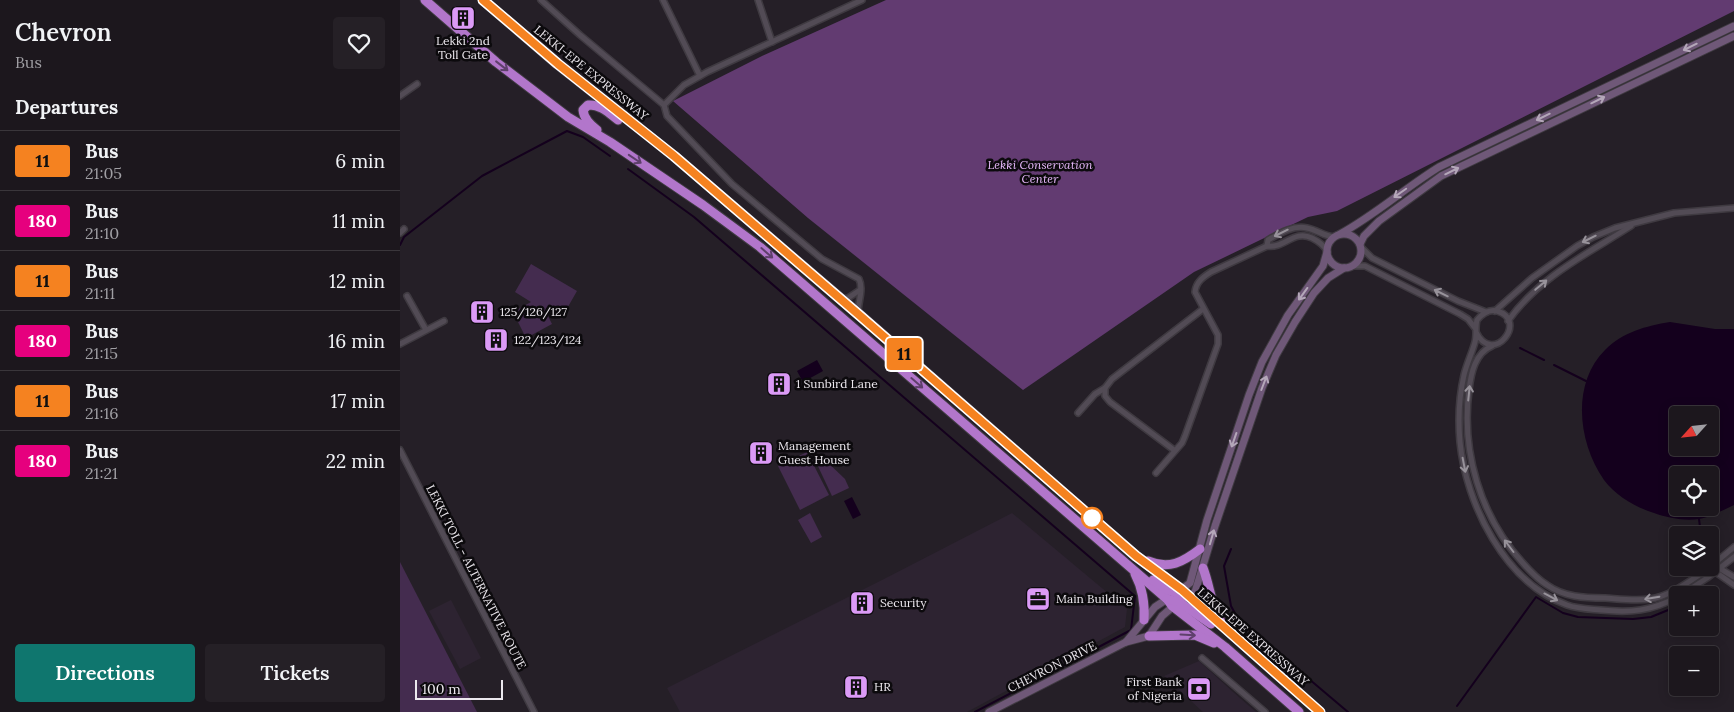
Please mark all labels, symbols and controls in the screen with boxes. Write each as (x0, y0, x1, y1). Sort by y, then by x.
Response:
building icon: Lekki 2nd Toll Gate (450, 5, 476, 31)
text: Chevron (15, 17, 112, 48)
button: heart (333, 17, 385, 69)
street label: LEKKI-EPE EXPRESSWAY (531, 22, 652, 124)
place label: Lekki 2nd Toll Gate (436, 33, 490, 62)
one-way arrow (1683, 43, 1698, 52)
text: Bus (15, 52, 42, 72)
one-way arrow (495, 61, 508, 72)
text: Departures (15, 95, 118, 119)
one-way arrow (1590, 95, 1605, 105)
one-way arrow (1536, 112, 1551, 122)
text: Bus (85, 139, 118, 163)
text: 11 (35, 149, 50, 172)
text: 6 min (335, 149, 385, 173)
one-way arrow (628, 154, 642, 165)
park label: Lekki Conservation Center (987, 157, 1093, 186)
text: 21:05 (85, 163, 122, 183)
one-way arrow (1444, 166, 1459, 175)
one-way arrow (1393, 188, 1407, 198)
text: Bus (85, 199, 118, 223)
text: 180 (28, 209, 57, 232)
text: 11 min (332, 209, 385, 233)
text: 21:10 (85, 223, 119, 243)
one-way arrow (1274, 229, 1289, 238)
one-way arrow (1582, 234, 1597, 244)
one-way arrow (761, 248, 774, 259)
text: Bus (85, 259, 118, 283)
text: 11 (35, 269, 50, 292)
text: 12 min (329, 269, 385, 293)
one-way arrow (1535, 280, 1548, 291)
text: 21:11 (85, 283, 115, 303)
one-way arrow (1298, 287, 1308, 301)
one-way arrow (1434, 288, 1449, 297)
building icon: 125/126/127 (469, 299, 495, 325)
place label: 125/126/127 (500, 304, 568, 320)
text: Bus (85, 319, 118, 343)
building icon: 122/123/124 (483, 327, 509, 353)
text: 180 (28, 329, 57, 352)
text: 16 min (328, 329, 385, 353)
place label: 122/123/124 (514, 332, 582, 348)
line badge: 11 (882, 338, 926, 370)
text: 11 (897, 342, 911, 365)
text: 21:15 (85, 343, 118, 363)
building icon: 1 Sunbird Lane (766, 371, 792, 397)
one-way arrow (1260, 375, 1269, 391)
place label: 1 Sunbird Lane (796, 376, 878, 391)
one-way arrow (910, 377, 923, 388)
text: Bus (85, 379, 118, 403)
one-way arrow (1464, 385, 1473, 401)
text: 11 (35, 389, 50, 412)
text: 17 min (330, 389, 385, 413)
text: 21:16 (85, 403, 119, 423)
north arrow (1669, 406, 1719, 456)
map controls (1669, 406, 1719, 696)
one-way arrow (1229, 432, 1238, 447)
place label: Management Guest House (778, 438, 851, 467)
text: Bus (85, 439, 118, 463)
building icon: Management Guest House (748, 440, 774, 466)
text: 180 (28, 449, 57, 472)
text: 22 min (326, 449, 385, 473)
one-way arrow (1459, 457, 1469, 473)
text: 21:21 (85, 463, 118, 483)
button: locate (1669, 466, 1719, 516)
street label: LEKKI TOLL - ALTERNATIVE ROUTE (423, 482, 530, 672)
unlabelled marker (1081, 507, 1103, 529)
button: layers (1669, 526, 1719, 576)
one-way arrow (1208, 529, 1218, 545)
one-way arrow (1503, 540, 1514, 553)
street label: LEKKI-EPE EXPRESSWAY (1195, 584, 1312, 689)
office icon: Main Building (1025, 586, 1051, 612)
button: + (1669, 586, 1719, 636)
building icon: Security (849, 590, 875, 616)
place label: Main Building (1056, 591, 1133, 606)
one-way arrow (1543, 593, 1558, 602)
one-way arrow (1644, 594, 1660, 604)
place label: Security (880, 595, 927, 610)
one-way arrow (1180, 631, 1196, 640)
street label: CHEVRON DRIVE (1005, 638, 1099, 695)
button: Directions (15, 644, 195, 702)
button: Tickets (205, 644, 385, 702)
button: − (1669, 646, 1719, 696)
building icon: HR (843, 674, 869, 700)
place label: First Bank of Nigeria (1126, 674, 1183, 703)
bank icon: First Bank of Nigeria (1186, 676, 1212, 702)
scale bar (415, 677, 502, 700)
place label: HR (874, 679, 891, 694)
text: 100 m (422, 680, 461, 698)

